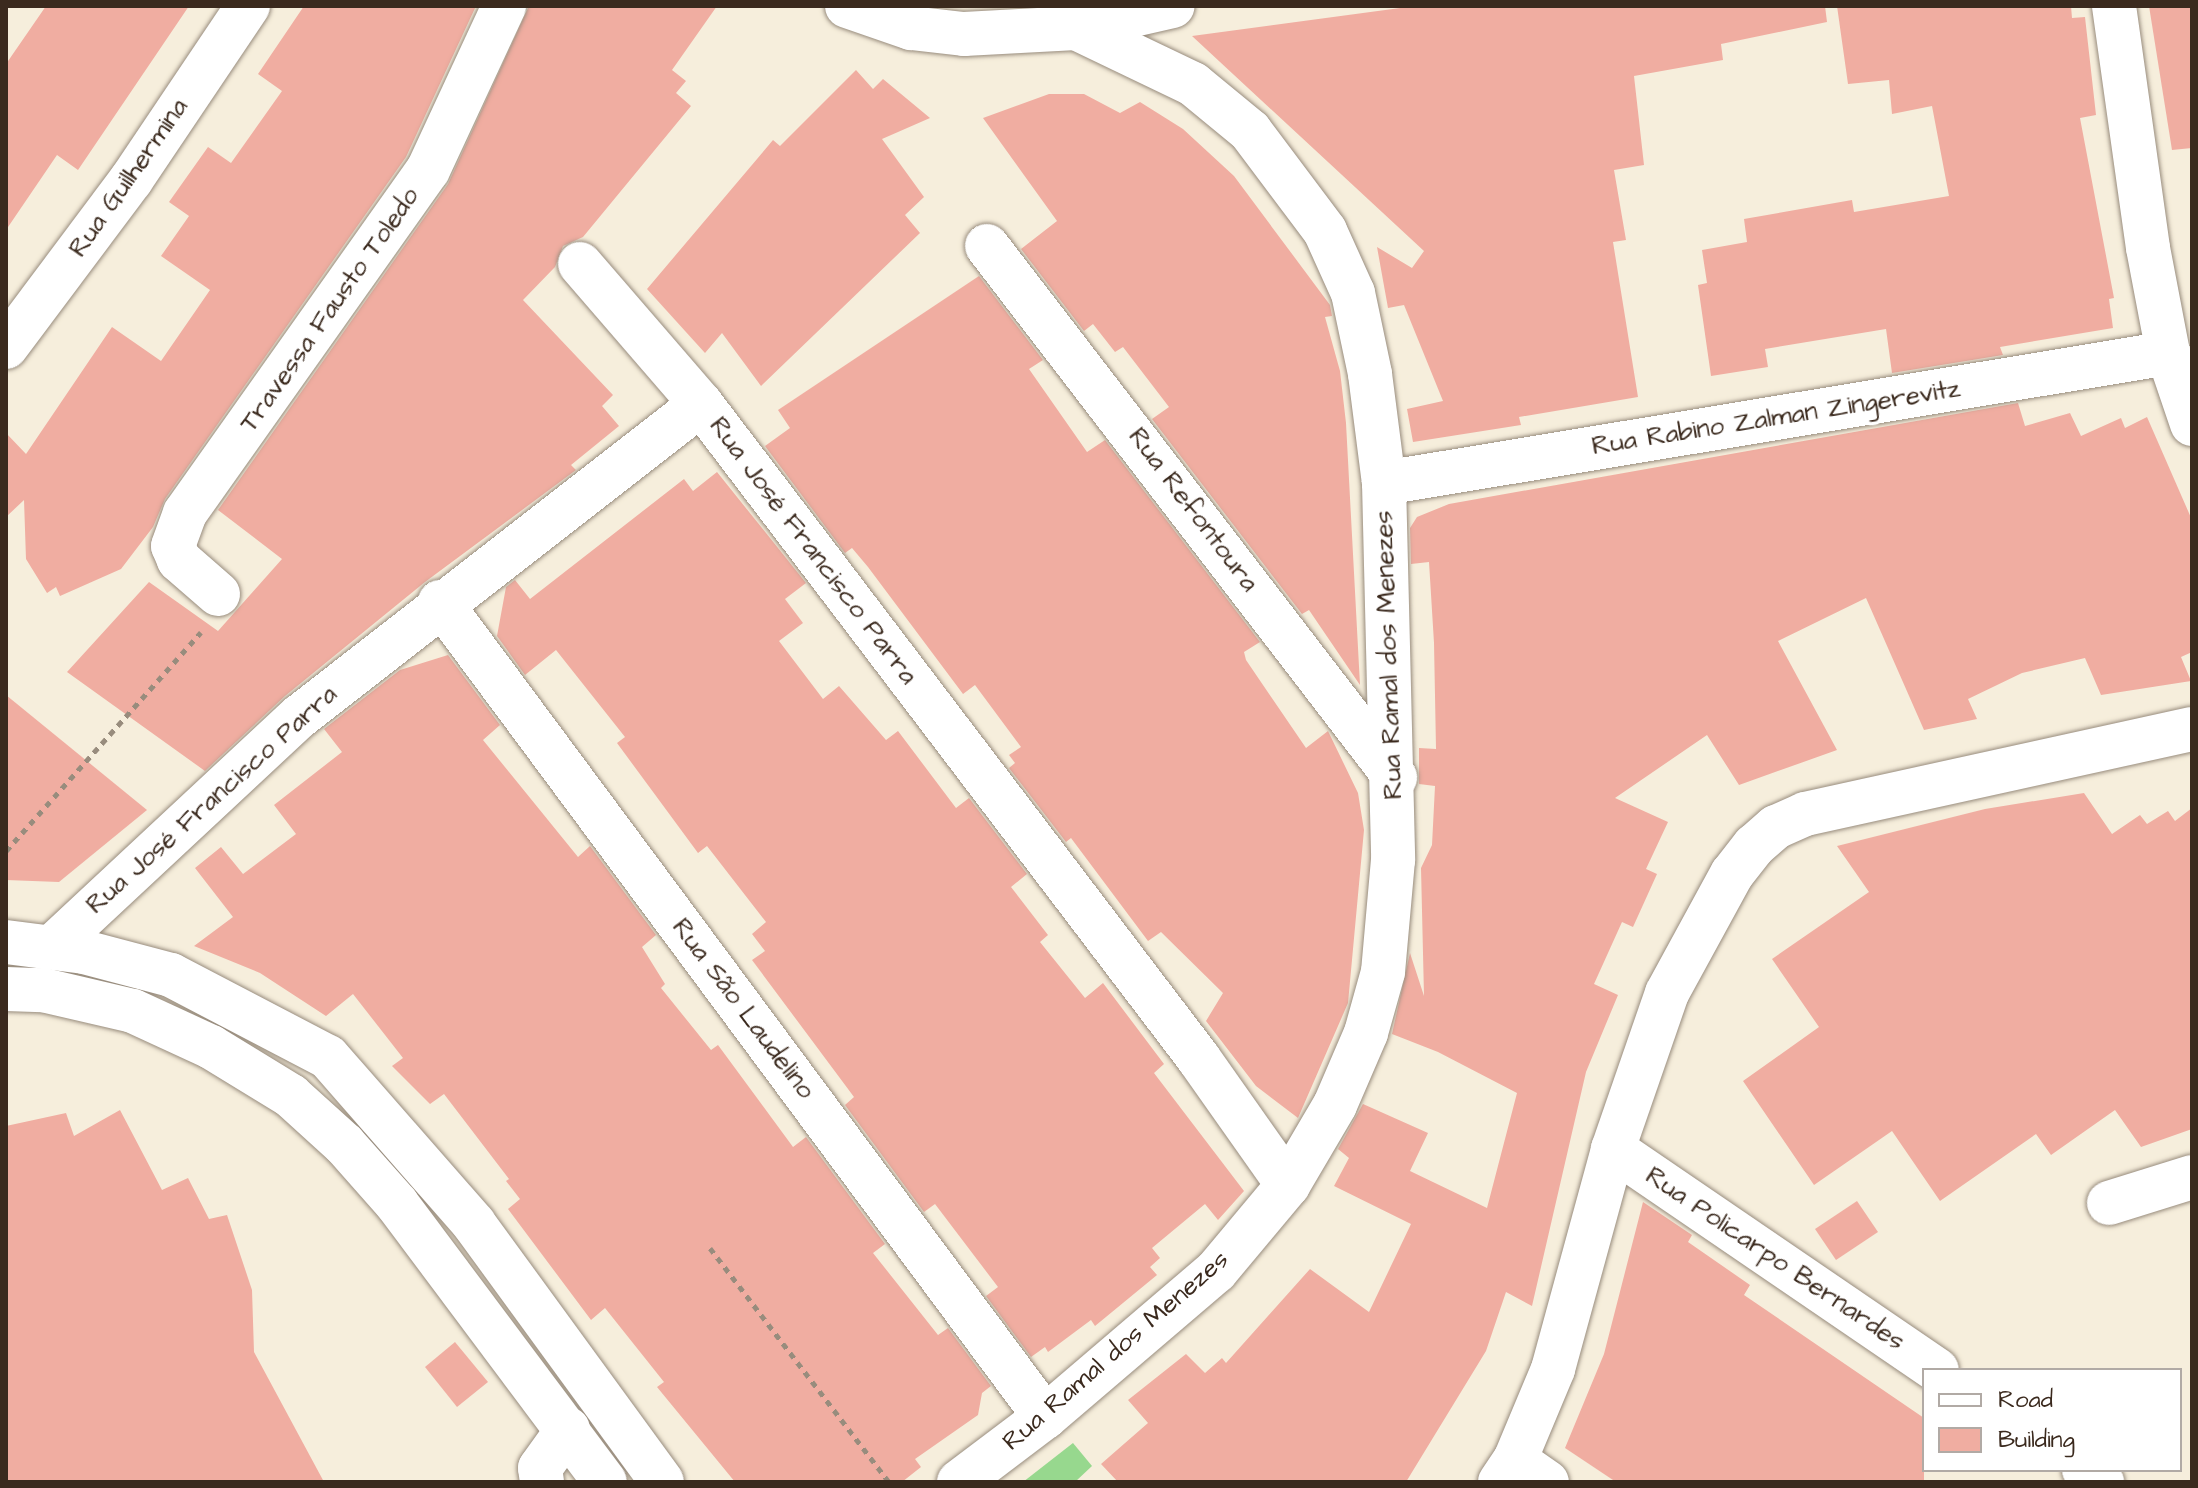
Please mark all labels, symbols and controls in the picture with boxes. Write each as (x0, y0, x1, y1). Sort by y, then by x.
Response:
street label: Rua Guilhermina (63, 93, 195, 263)
street label: Travessa Fausto Toledo (234, 182, 426, 438)
street label: Rua Rabino Zalman Zingerevitz (1590, 373, 1962, 463)
street label: Rua José Francisco Parra (702, 411, 924, 691)
street label: Rua Refontoura (1121, 422, 1265, 598)
street label: Rua Ramal dos Menezes (1368, 510, 1410, 800)
street label: Rua José Francisco Parra (80, 679, 344, 921)
street label: Rua São Laudelino (665, 913, 821, 1105)
street label: Rua Policarpo Bernardes (1639, 1160, 1911, 1358)
street label: Rua Ramal dos Menezes (997, 1244, 1235, 1458)
legend (1922, 1368, 2182, 1472)
text: Road (1998, 1383, 2053, 1417)
text: Building (1998, 1423, 2075, 1457)

